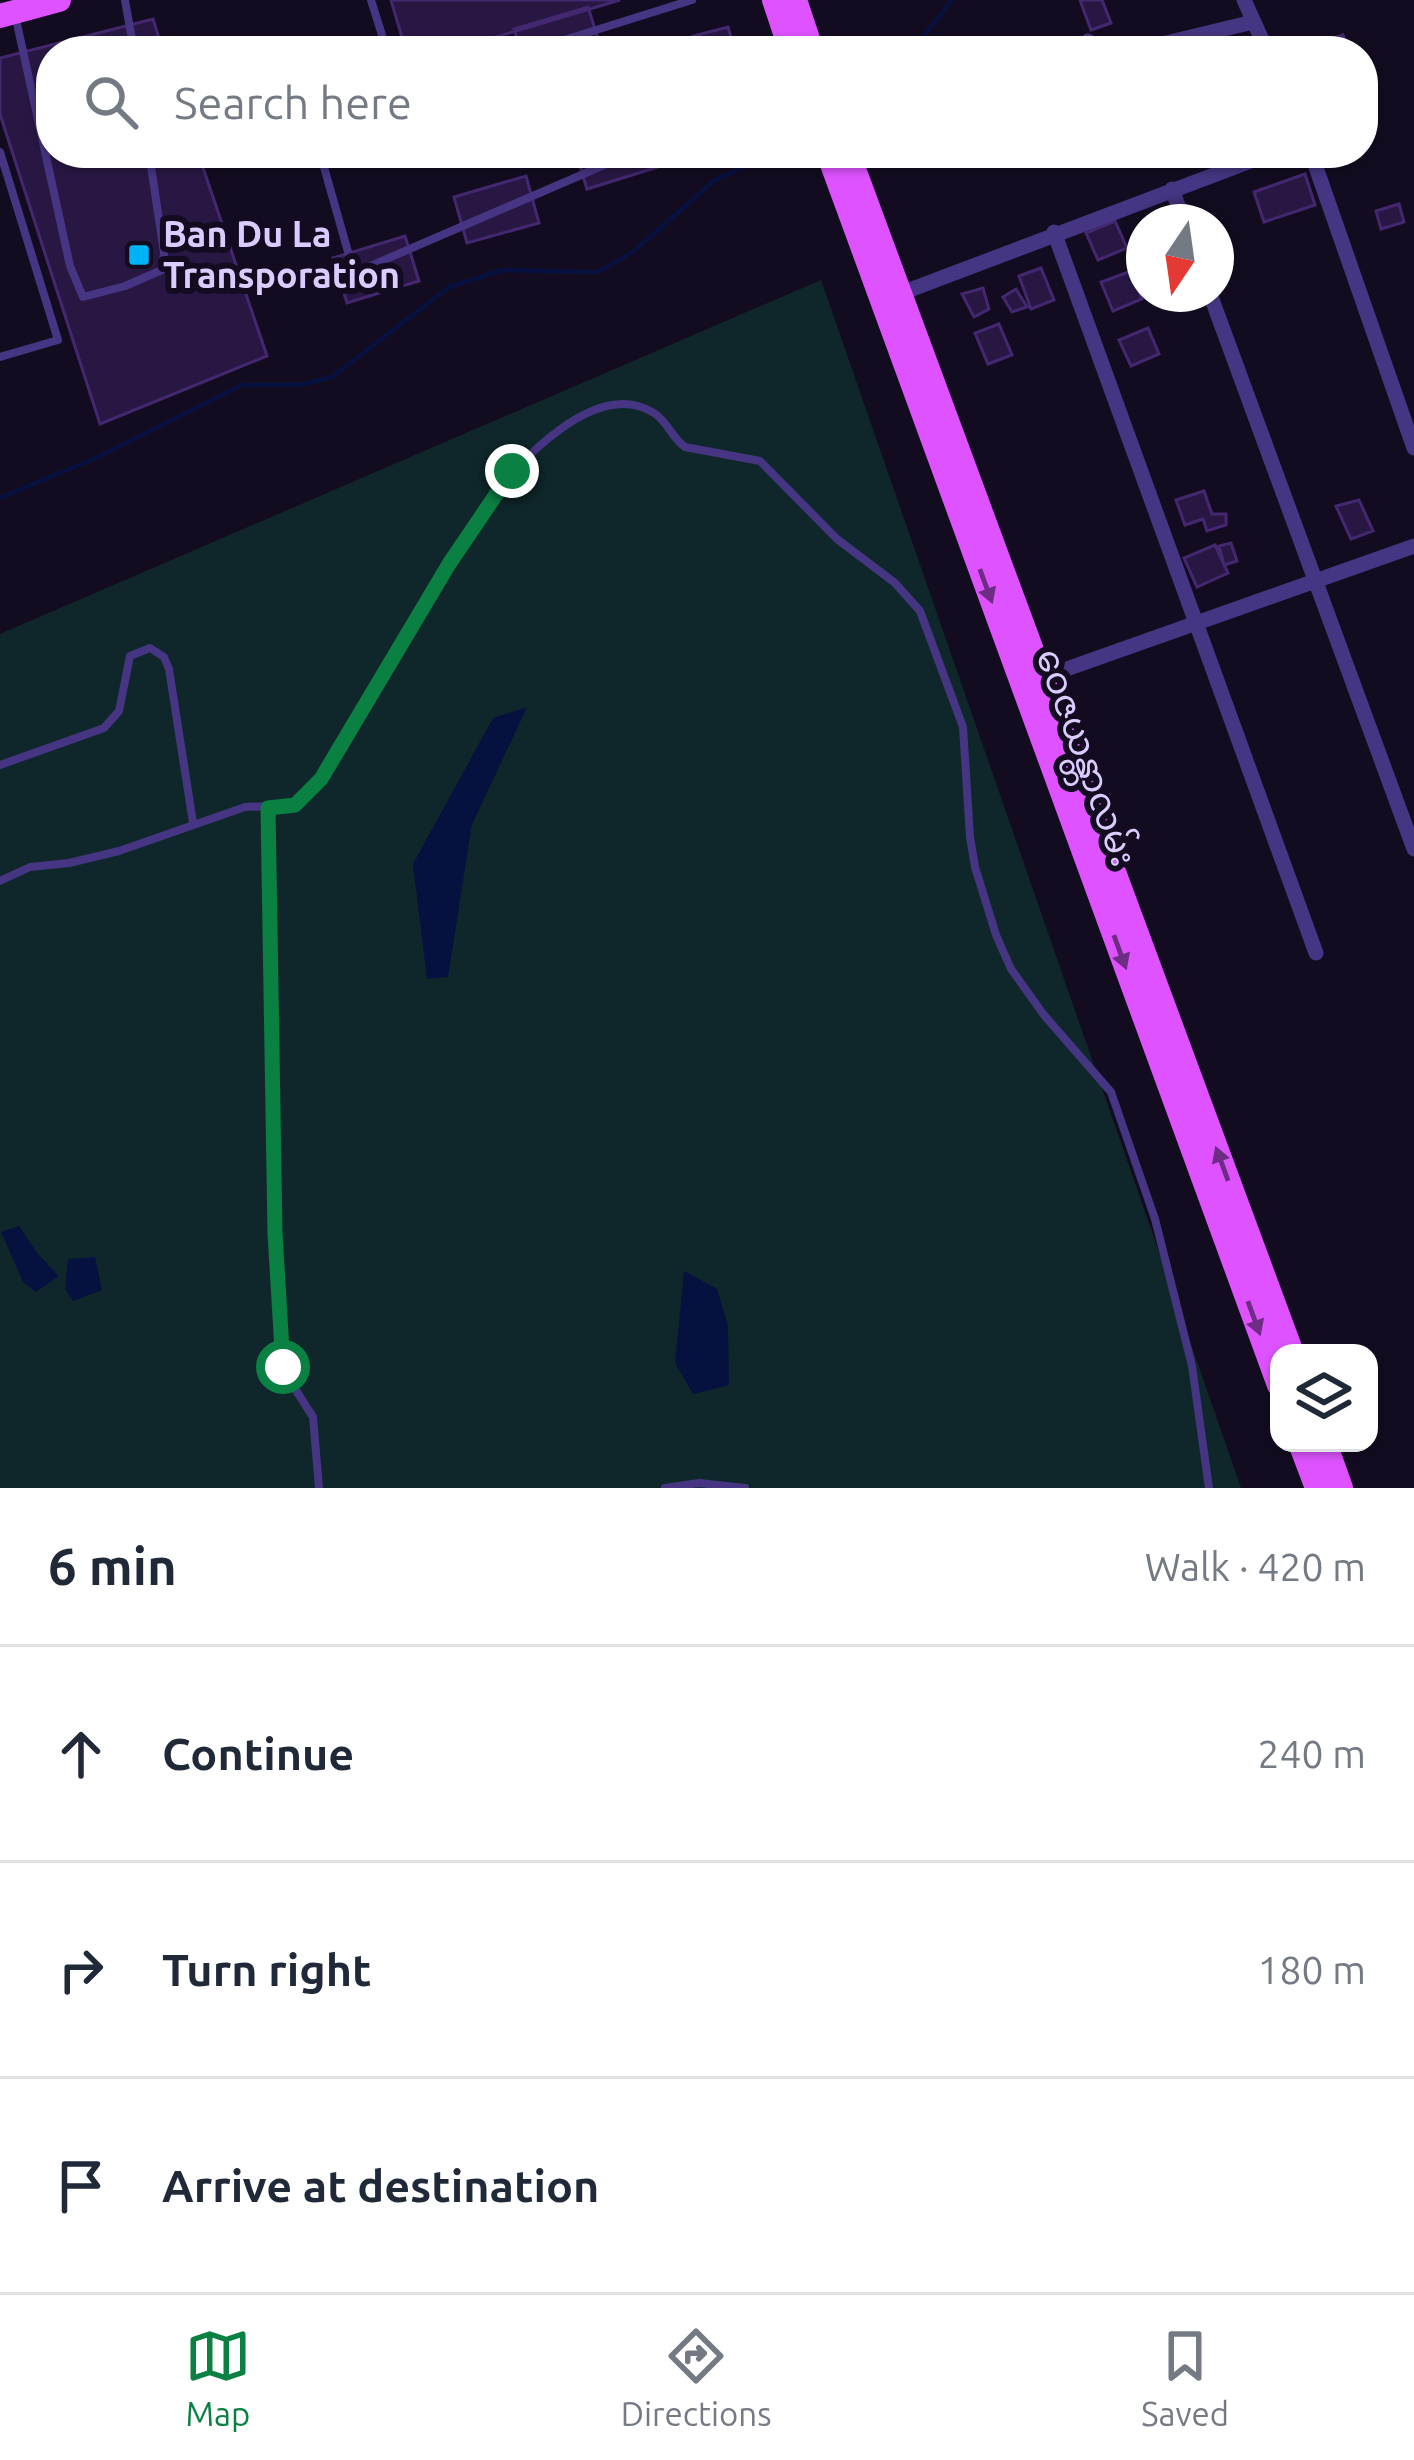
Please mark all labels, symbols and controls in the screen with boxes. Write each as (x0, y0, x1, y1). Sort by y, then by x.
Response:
search box (36, 36, 1378, 168)
icon: search (78, 69, 144, 135)
text: Search here (174, 77, 412, 128)
north arrow (1126, 204, 1234, 312)
place label: Ban Du La Transporation (163, 213, 400, 295)
marker: Ban Du La Transporation (126, 242, 152, 268)
route end (485, 444, 539, 498)
one-way arrow (978, 568, 996, 604)
street label: ဝေဇယန္တာလမ်း (1020, 642, 1149, 874)
one-way arrow (1112, 934, 1130, 970)
one-way arrow (1212, 1146, 1231, 1182)
one-way arrow (1246, 1300, 1265, 1336)
route start (256, 1340, 310, 1394)
map controls (1270, 1344, 1378, 1452)
button: layers (1270, 1344, 1378, 1452)
text: 6 min (48, 1537, 177, 1595)
text: Walk · 420 m (1145, 1545, 1366, 1588)
icon: ahead (48, 1721, 114, 1787)
text: Continue (162, 1728, 354, 1779)
text: 240 m (1257, 1732, 1366, 1775)
icon: right (48, 1937, 114, 2003)
text: Turn right (162, 1944, 371, 1995)
text: 180 m (1257, 1948, 1366, 1991)
icon: arrive (48, 2153, 114, 2219)
text: Arrive at destination (162, 2160, 599, 2211)
tab: Map (185, 2323, 251, 2432)
tab: Directions (621, 2323, 771, 2432)
tab: Saved (1141, 2323, 1229, 2432)

